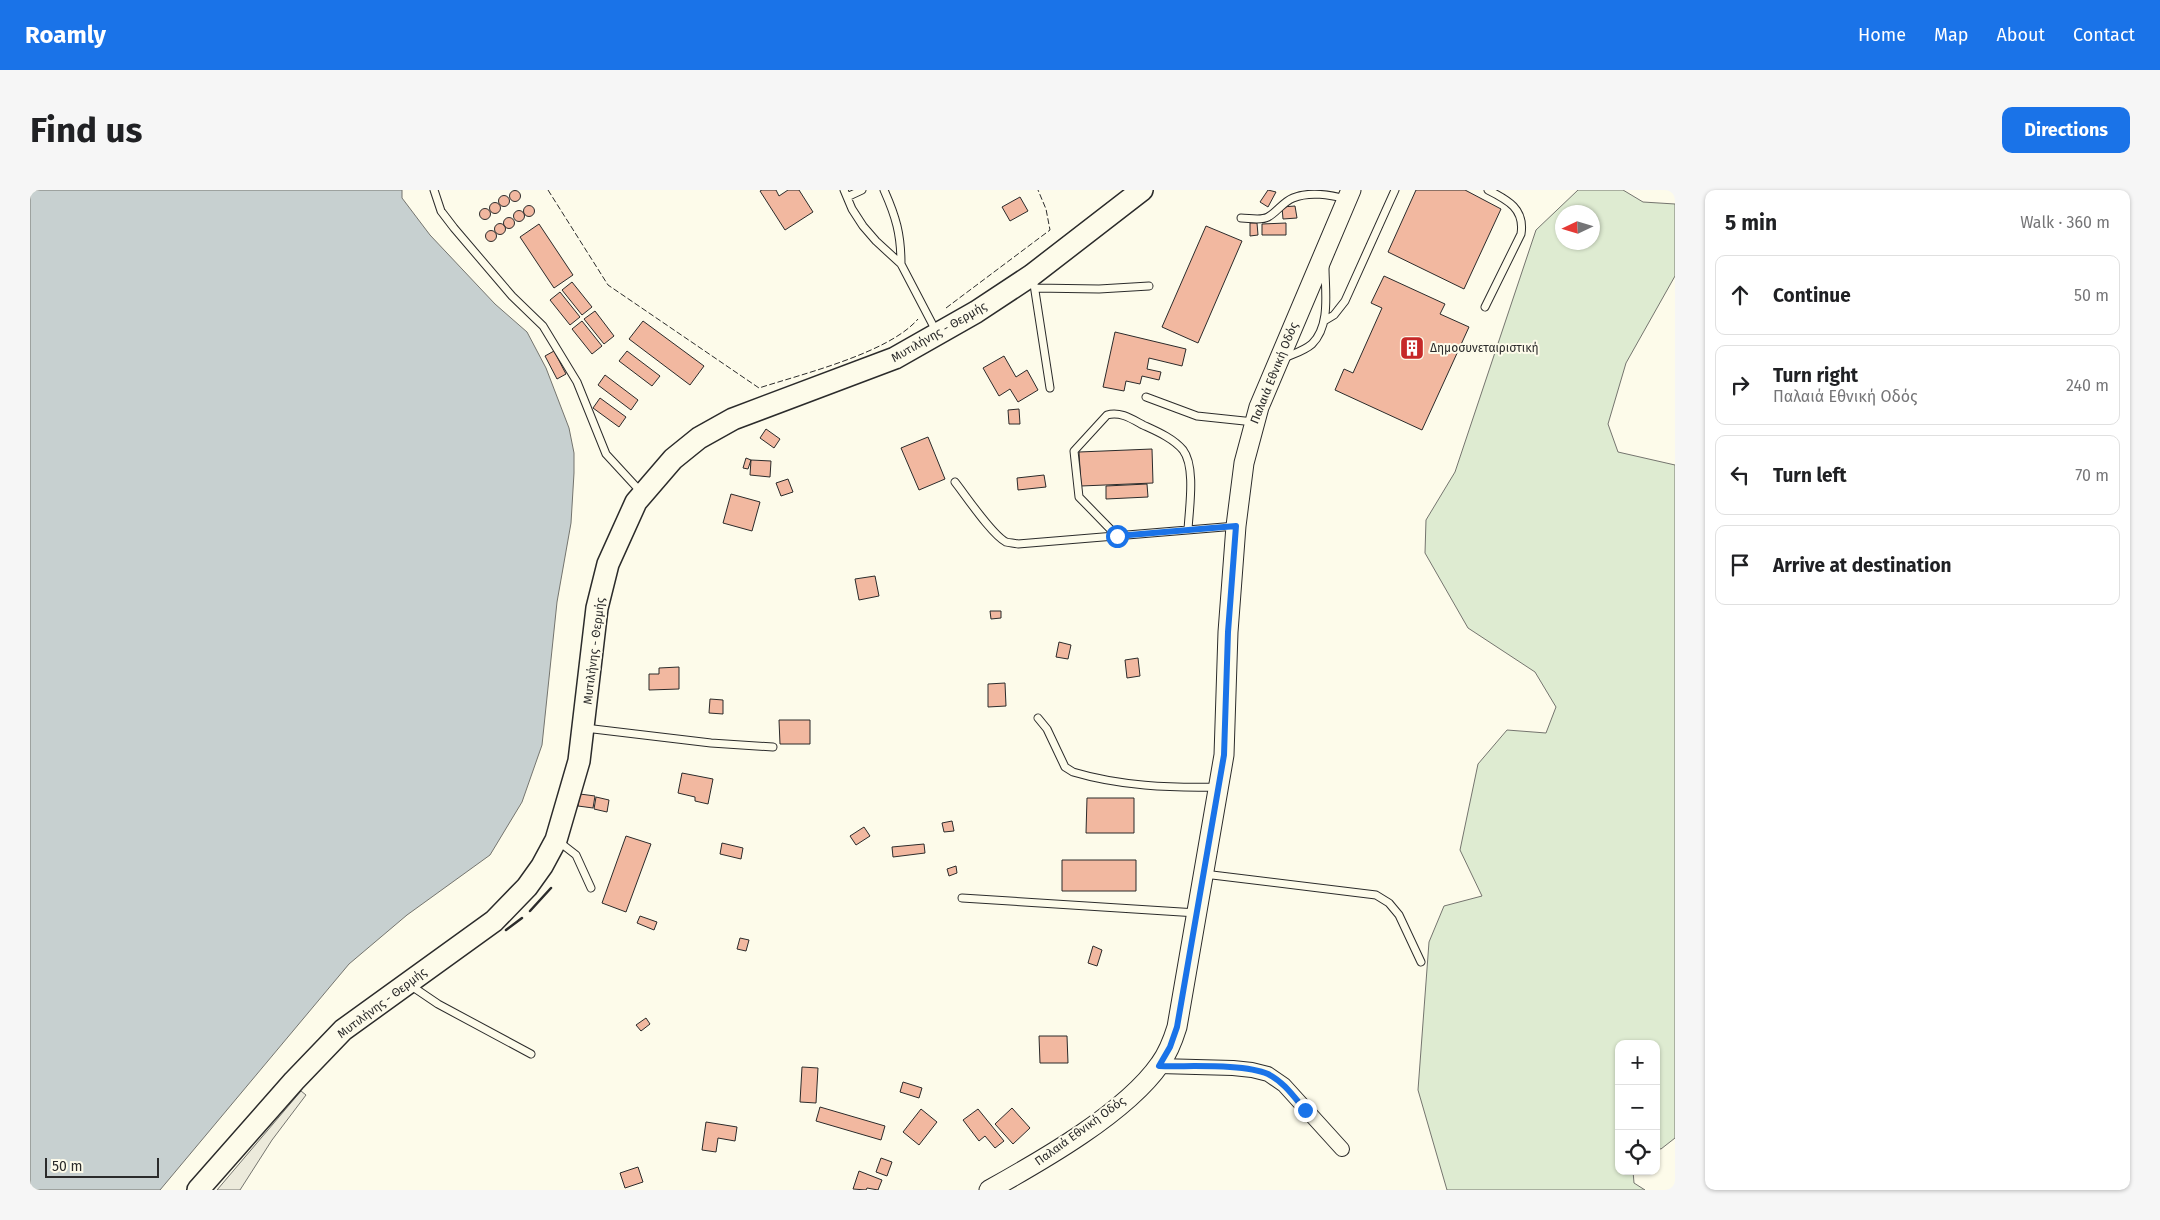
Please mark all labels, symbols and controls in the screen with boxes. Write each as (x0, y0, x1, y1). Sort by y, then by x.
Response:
text: Roamly (25, 21, 106, 49)
text: Home (1858, 24, 1906, 46)
text: Map (1934, 24, 1968, 46)
text: About (1996, 24, 2045, 46)
text: Contact (2073, 24, 2135, 46)
button: Directions (2002, 107, 2130, 153)
text: Find us (30, 109, 142, 151)
north arrow (1555, 205, 1600, 250)
text: 5 min (1725, 210, 1777, 236)
text: Walk · 360 m (2020, 213, 2110, 232)
icon: ahead (1726, 281, 1754, 309)
text: Continue (1773, 284, 1851, 307)
text: 50 m (2074, 286, 2109, 305)
street label: Μυτιλήνης - Θερμής (889, 299, 990, 365)
street label: Παλαιά Εθνική Οδός (1247, 320, 1301, 426)
building icon: Δημοσυνεταιριστική (1399, 335, 1425, 361)
place label: Δημοσυνεταιριστική (1430, 341, 1539, 355)
text: Turn right (1773, 364, 1858, 387)
icon: right (1726, 371, 1754, 399)
text: 240 m (2066, 376, 2109, 395)
text: Παλαιά Εθνική Οδός (1773, 387, 1918, 406)
icon: left (1726, 461, 1754, 489)
text: Turn left (1773, 464, 1847, 487)
text: 70 m (2075, 466, 2109, 485)
route start (1106, 525, 1129, 548)
icon: arrive (1726, 551, 1754, 579)
text: Arrive at destination (1773, 554, 1952, 577)
street label: Μυτιλήνης - Θερμής (580, 596, 608, 705)
street label: Μυτιλήνης - Θερμής (335, 965, 430, 1041)
map controls (1615, 1040, 1660, 1175)
button: + (1615, 1040, 1660, 1085)
button: − (1615, 1085, 1660, 1130)
street label: Παλαιά Εθνική Οδός (1032, 1093, 1128, 1169)
route end (1294, 1099, 1317, 1122)
button: locate (1615, 1130, 1660, 1175)
scale bar (45, 1155, 159, 1178)
text: 50 m (52, 1158, 83, 1175)

